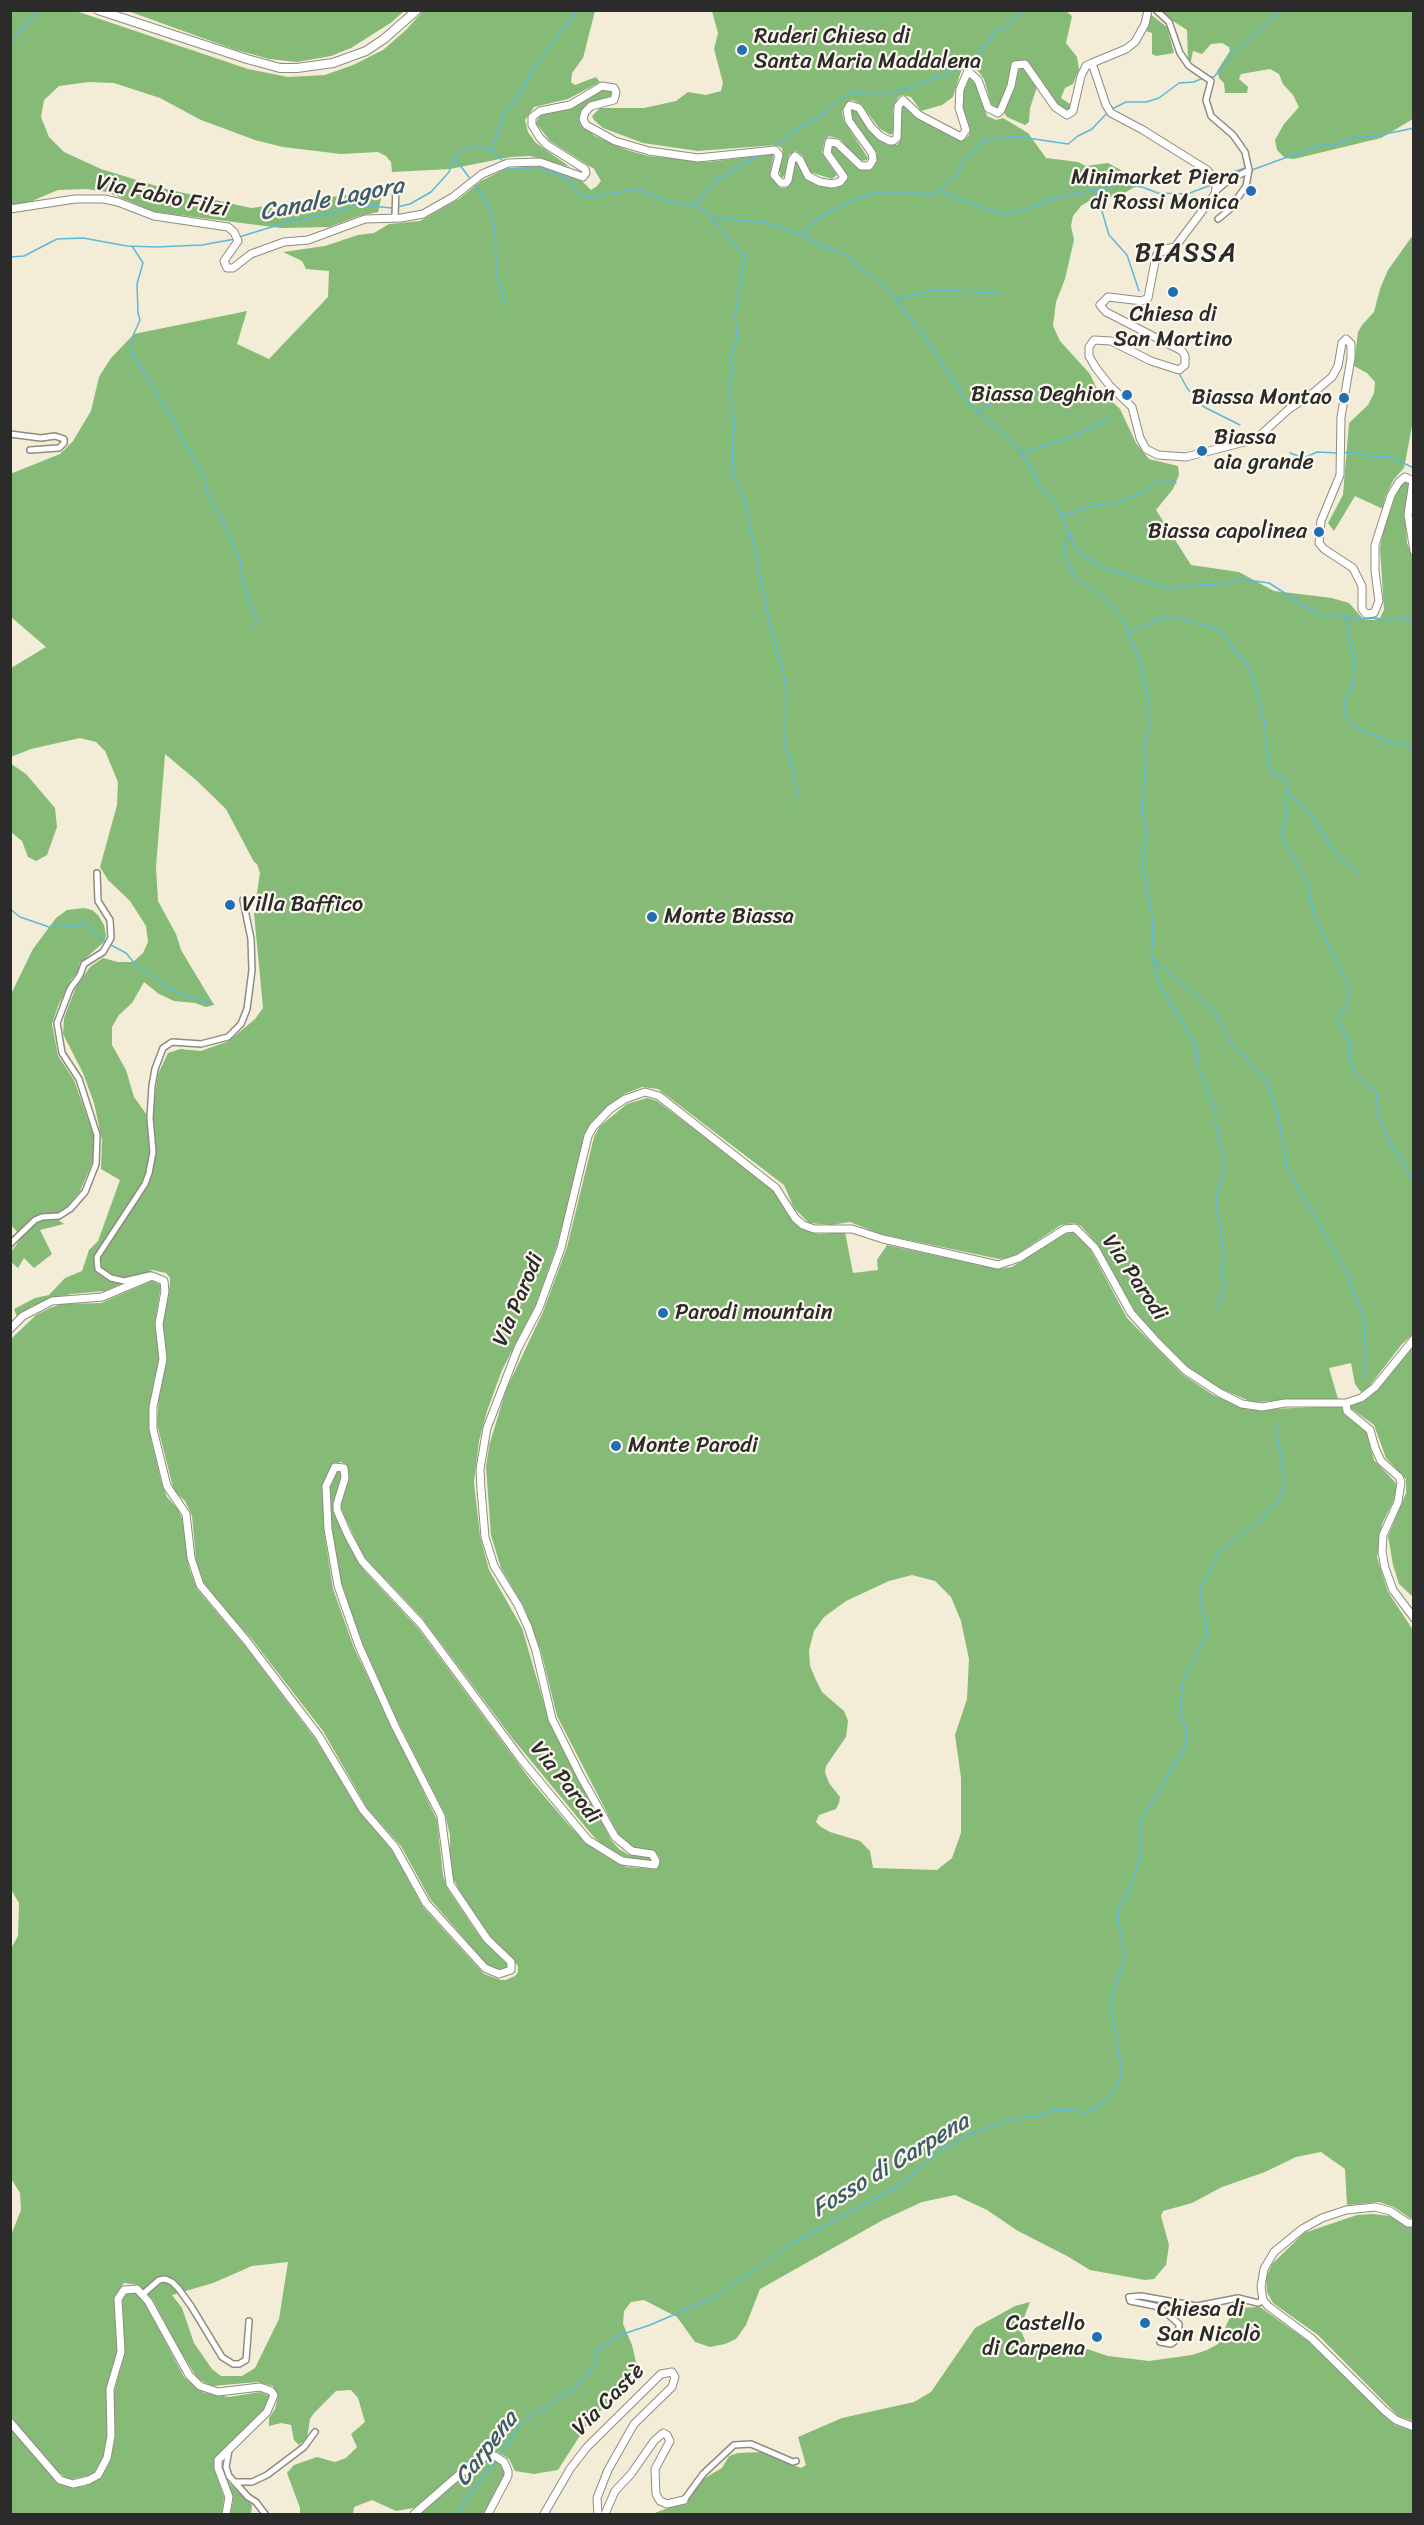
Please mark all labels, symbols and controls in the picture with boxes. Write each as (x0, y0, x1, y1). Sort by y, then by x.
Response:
place label: Ruderi Chiesa di Santa Maria Maddalena (754, 24, 981, 76)
marker: Ruderi Chiesa di Santa Maria Maddalena (735, 43, 749, 57)
place label: Minimarket Piera di Rossi Monica (1071, 165, 1239, 216)
street label: Via Fabio Filzi (93, 170, 231, 224)
water label: Canale Lagora (258, 172, 406, 228)
marker: Minimarket Piera di Rossi Monica (1244, 184, 1258, 198)
district label: BIASSA (1136, 238, 1236, 270)
marker: Chiesa di San Martino (1166, 285, 1180, 299)
place label: Chiesa di San Martino (1114, 302, 1232, 354)
place label: Biassa Deghion (971, 382, 1115, 408)
place label: Biassa Montao (1191, 385, 1332, 411)
marker: Biassa Deghion (1120, 388, 1134, 402)
marker: Biassa Montao (1337, 391, 1351, 405)
place label: Biassa aia grande (1214, 425, 1314, 476)
marker: Biassa aia grande (1195, 444, 1209, 458)
place label: Biassa capolinea (1148, 519, 1307, 545)
marker: Biassa capolinea (1312, 525, 1326, 539)
place label: Villa Baffico (242, 892, 363, 918)
marker: Villa Baffico (223, 898, 237, 912)
place label: Monte Biassa (664, 904, 794, 930)
marker: Monte Biassa (645, 910, 659, 924)
street label: Via Parodi (1096, 1230, 1172, 1326)
street label: Via Parodi (488, 1250, 550, 1350)
place label: Parodi mountain (675, 1300, 833, 1326)
marker: Parodi mountain (656, 1306, 670, 1320)
place label: Monte Parodi (628, 1433, 758, 1459)
marker: Monte Parodi (609, 1439, 623, 1453)
street label: Via Parodi (524, 1737, 606, 1829)
water label: Fosso di Carpena (807, 2108, 975, 2224)
place label: Chiesa di San Nicolò (1157, 2297, 1260, 2348)
place label: Castello di Carpena (982, 2311, 1085, 2362)
marker: Chiesa di San Nicolò (1138, 2316, 1152, 2330)
marker: Castello di Carpena (1090, 2330, 1104, 2344)
street label: Via Castè (567, 2358, 651, 2442)
water label: Carpena (449, 2406, 525, 2492)

